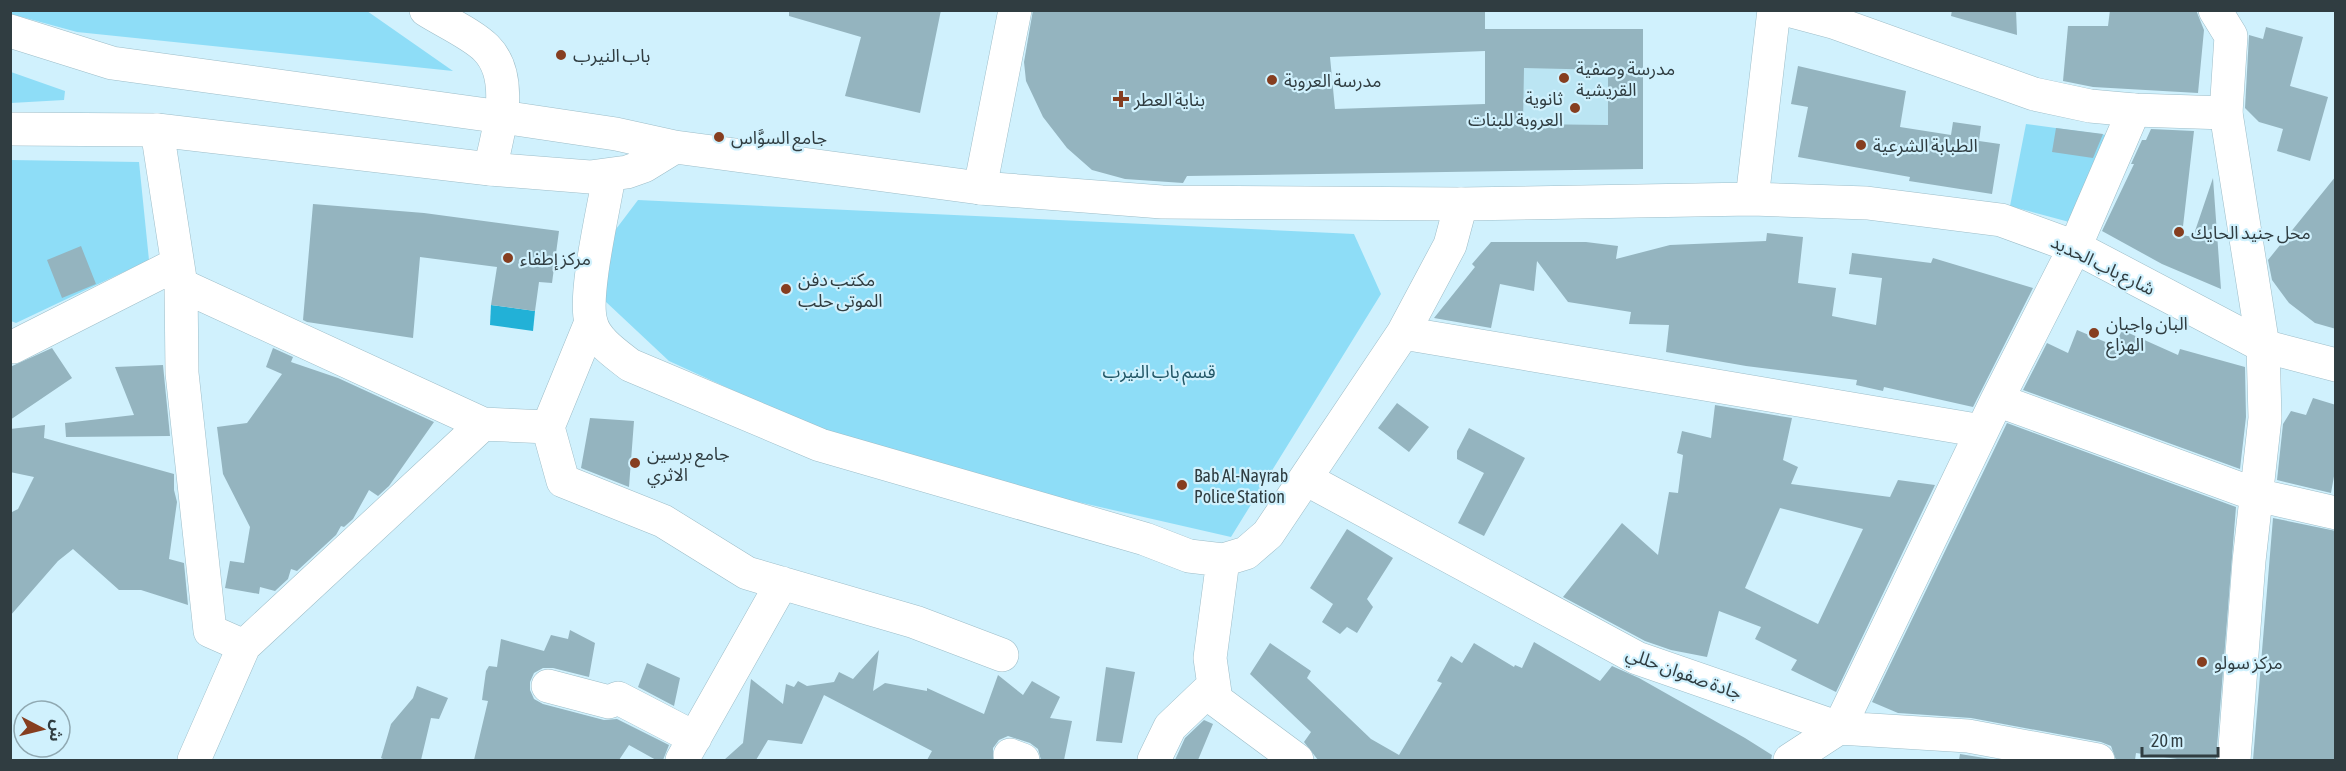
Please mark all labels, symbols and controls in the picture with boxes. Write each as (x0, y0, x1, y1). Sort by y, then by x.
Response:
place label: باب النيرب (573, 45, 650, 67)
marker: باب النيرب (554, 48, 568, 62)
place label: مدرسة وصفية القريشية (1576, 58, 1675, 101)
place label: مدرسة العروبة (1284, 70, 1382, 92)
marker: مدرسة وصفية القريشية (1557, 71, 1571, 85)
marker: مدرسة العروبة (1265, 73, 1279, 87)
place label: ثانوية العروبة للبنات (1468, 88, 1563, 131)
place label: بناية العطر (1133, 89, 1205, 111)
marker: بناية العطر (1112, 90, 1130, 108)
marker: ثانوية العروبة للبنات (1568, 101, 1582, 115)
place label: جامع السوَّاس (731, 127, 827, 152)
marker: جامع السوَّاس (712, 130, 726, 144)
place label: الطبابة الشرعية (1873, 135, 1978, 157)
marker: الطبابة الشرعية (1854, 138, 1868, 152)
place label: محل جنيد الحايك (2191, 222, 2311, 244)
marker: محل جنيد الحايك (2172, 225, 2186, 239)
street label: شارع باب الحديد (2046, 231, 2158, 303)
place label: مركز إطفاء (520, 248, 591, 271)
marker: مركز إطفاء (501, 251, 515, 265)
place label: مكتب دفن الموتى حلب (798, 269, 883, 312)
marker: مكتب دفن الموتى حلب (779, 282, 793, 296)
place label: البان واجبان الهزاع (2106, 313, 2188, 359)
marker: البان واجبان الهزاع (2087, 326, 2101, 340)
park label: قسم باب النيرب (1102, 361, 1216, 385)
place label: جامع برسين الاثري (647, 443, 730, 488)
marker: جامع برسين الاثري (628, 456, 642, 470)
place label: Bab Al-Nayrab Police Station (1194, 465, 1288, 507)
marker: Bab Al-Nayrab Police Station (1175, 478, 1189, 492)
street label: جادة صفوان حللي (1622, 642, 1745, 707)
place label: مركز سولو (2214, 652, 2283, 674)
marker: مركز سولو (2195, 655, 2209, 669)
north arrow (12, 699, 72, 759)
text: ش (46, 719, 67, 743)
scale bar (2142, 720, 2218, 758)
text: 20 m (2151, 730, 2183, 751)

